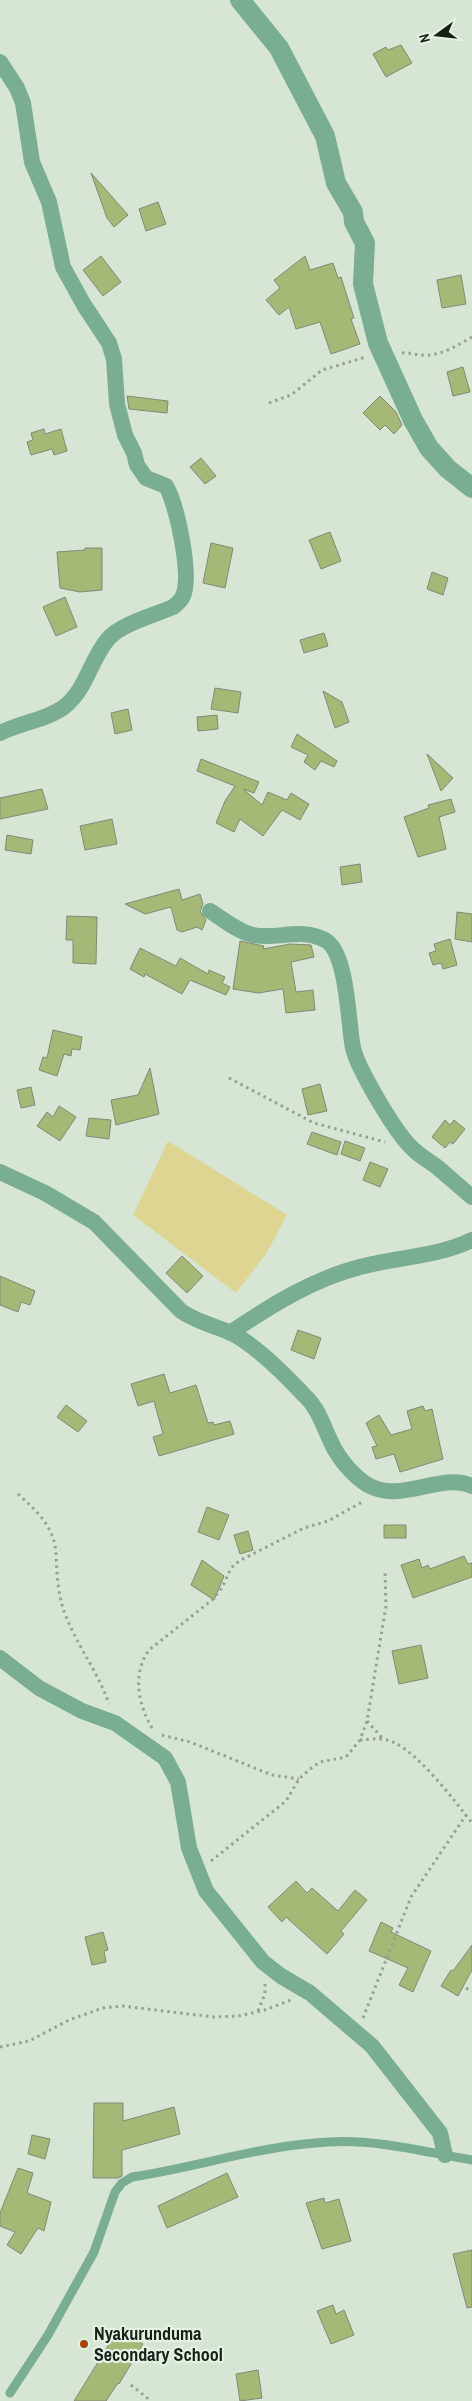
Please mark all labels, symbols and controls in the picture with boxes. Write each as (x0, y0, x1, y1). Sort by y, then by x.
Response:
north arrow (412, 10, 462, 60)
text: N (415, 32, 434, 45)
place label: Nyakurunduma Secondary School (94, 2321, 223, 2367)
marker: Nyakurunduma Secondary School (78, 2338, 90, 2350)

